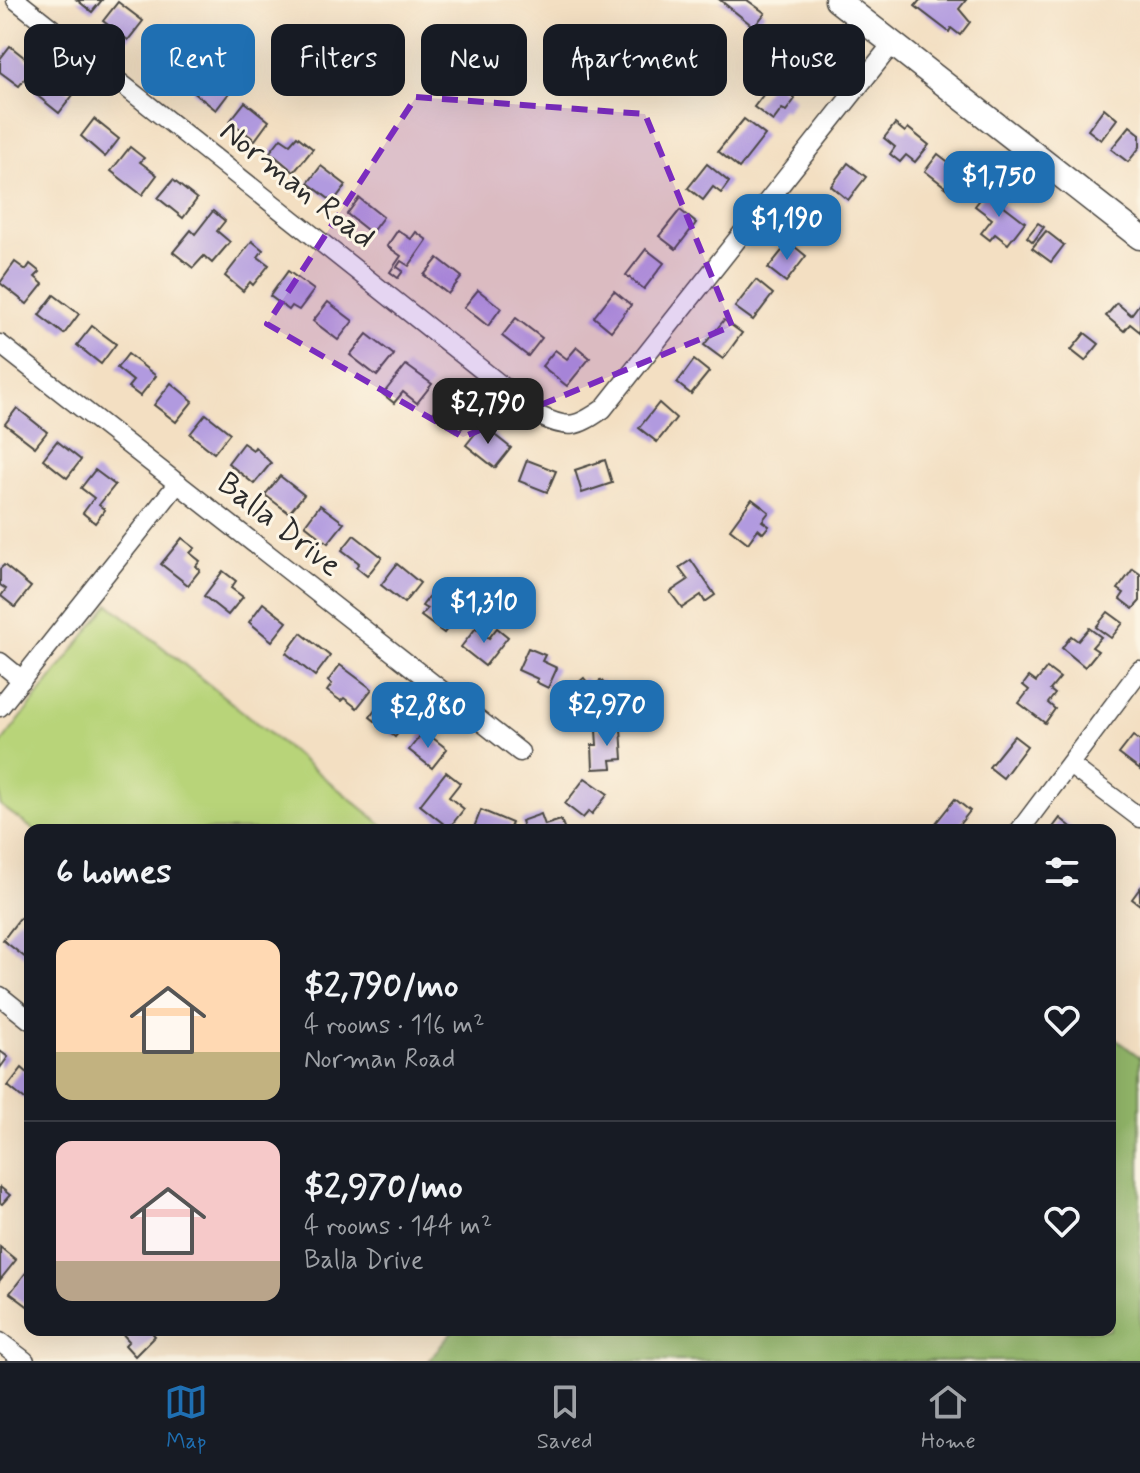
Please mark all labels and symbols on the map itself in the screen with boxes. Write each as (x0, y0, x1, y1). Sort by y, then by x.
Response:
street label: Norman Road (211, 111, 383, 259)
pin: $1,750 (934, 151, 1064, 219)
pin: $1,190 (722, 194, 852, 262)
pin: $2,790 (423, 378, 553, 446)
street label: Balla Drive (208, 463, 350, 587)
pin: $1,310 (419, 577, 549, 645)
pin: $2,970 (542, 680, 672, 748)
pin: $2,880 (363, 682, 493, 750)

